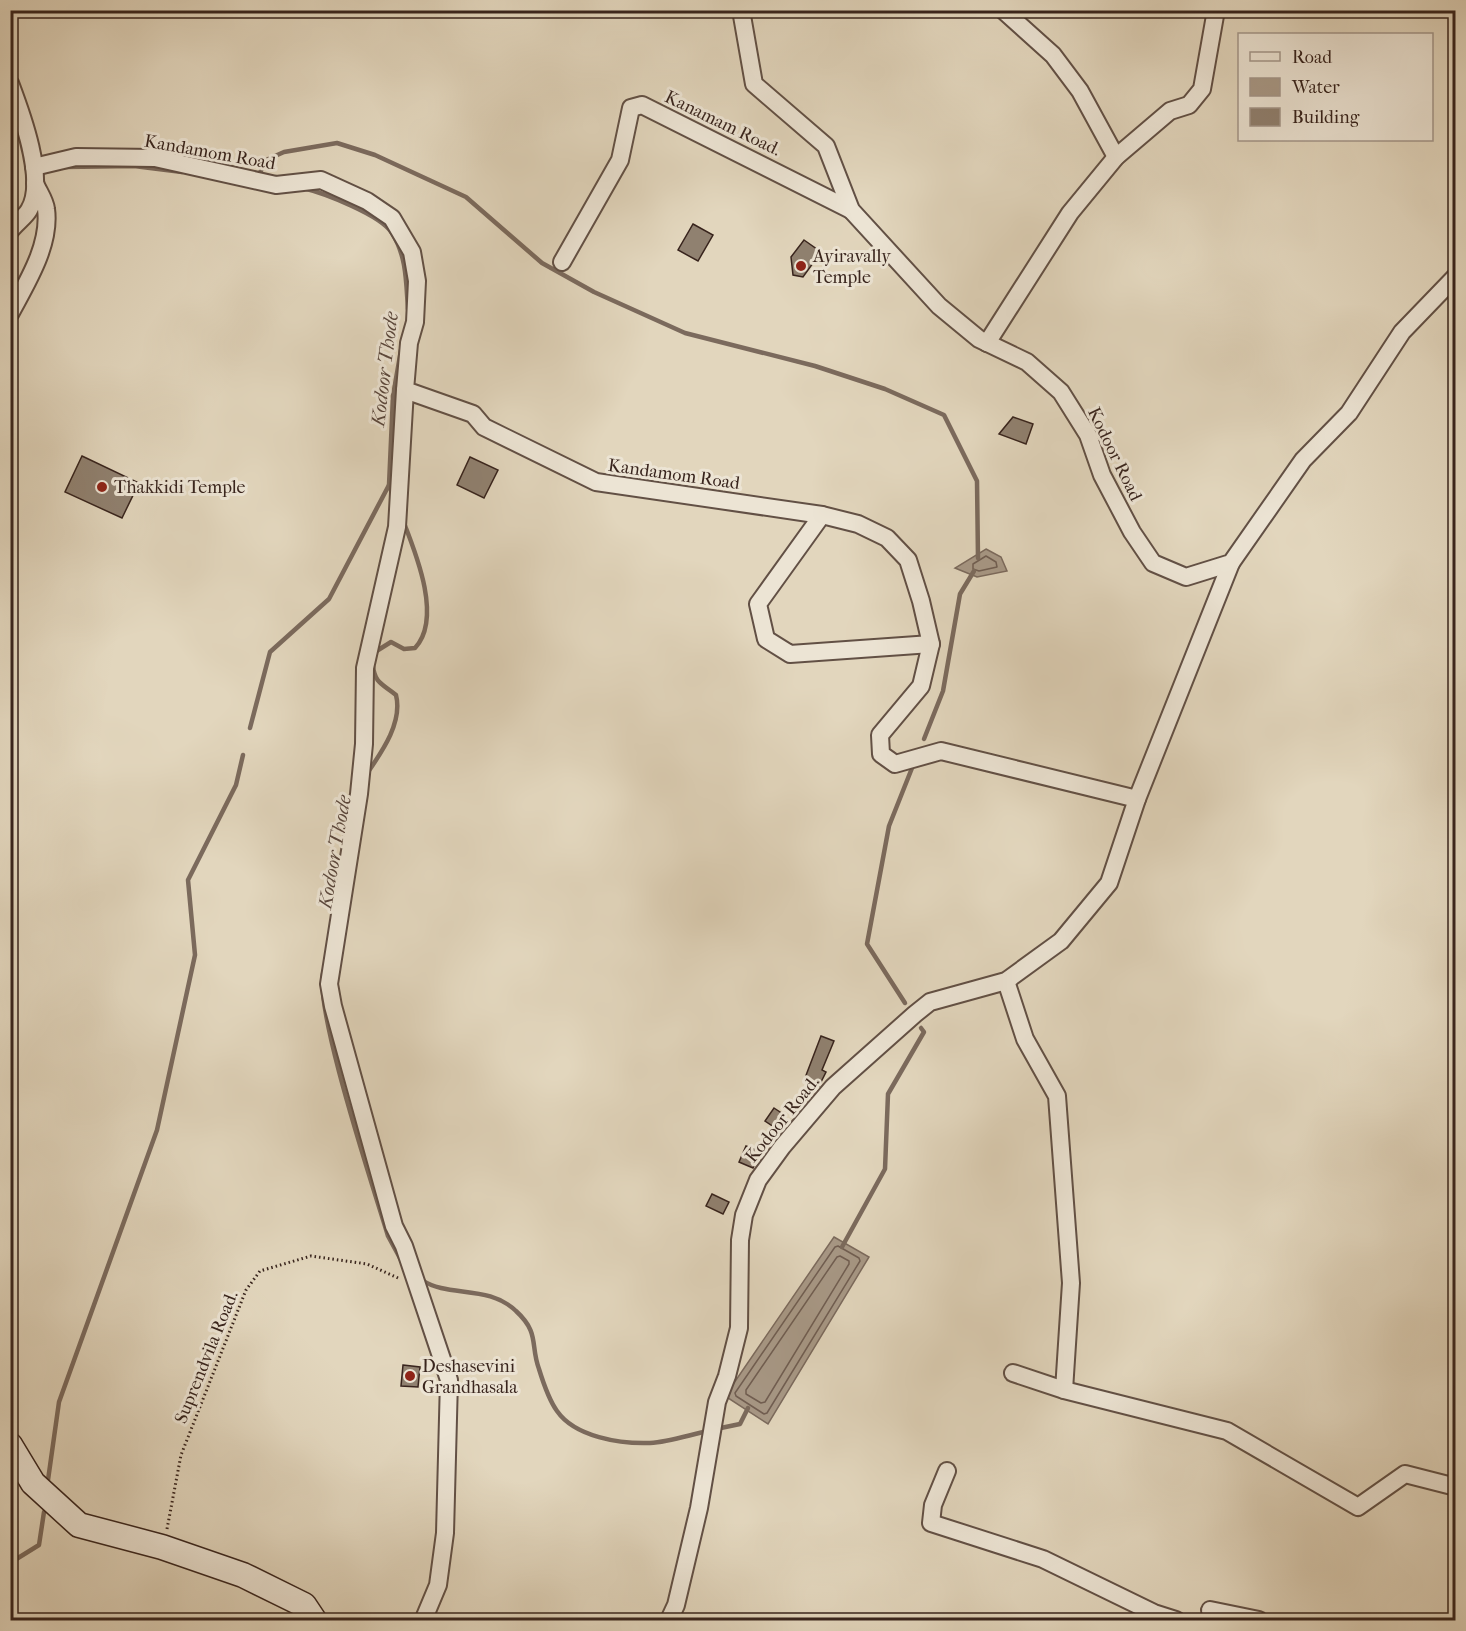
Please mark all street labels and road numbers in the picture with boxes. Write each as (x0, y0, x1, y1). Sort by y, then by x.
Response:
street label: Kanamam Road. (661, 86, 784, 161)
street label: Kandamom Road (143, 131, 277, 174)
street label: Kodoor Road (1083, 404, 1146, 505)
street label: Kandamom Road (607, 455, 741, 494)
street label: Kodoor Road. (741, 1072, 824, 1167)
street label: Suprendvila Road. (170, 1288, 243, 1427)

